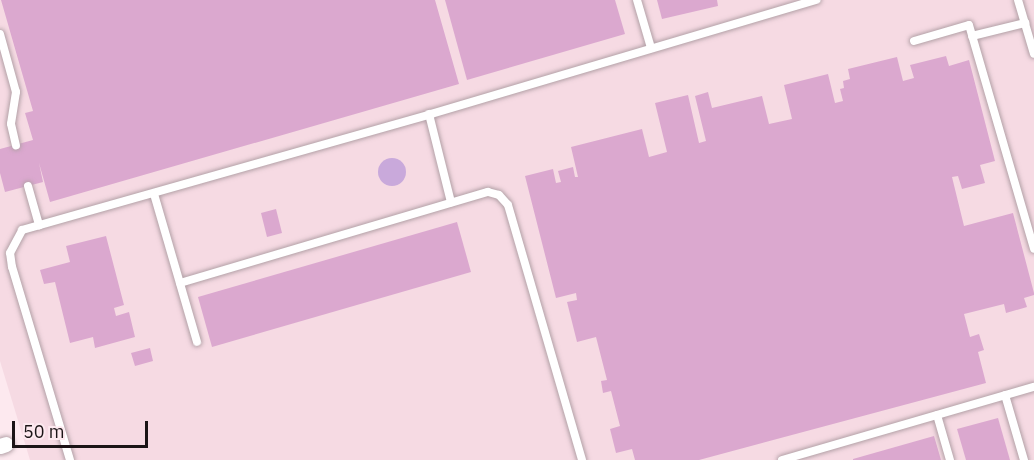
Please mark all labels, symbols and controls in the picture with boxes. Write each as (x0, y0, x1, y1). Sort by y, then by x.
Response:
scale bar (15, 409, 152, 447)
text: 50 m (23, 420, 65, 443)

